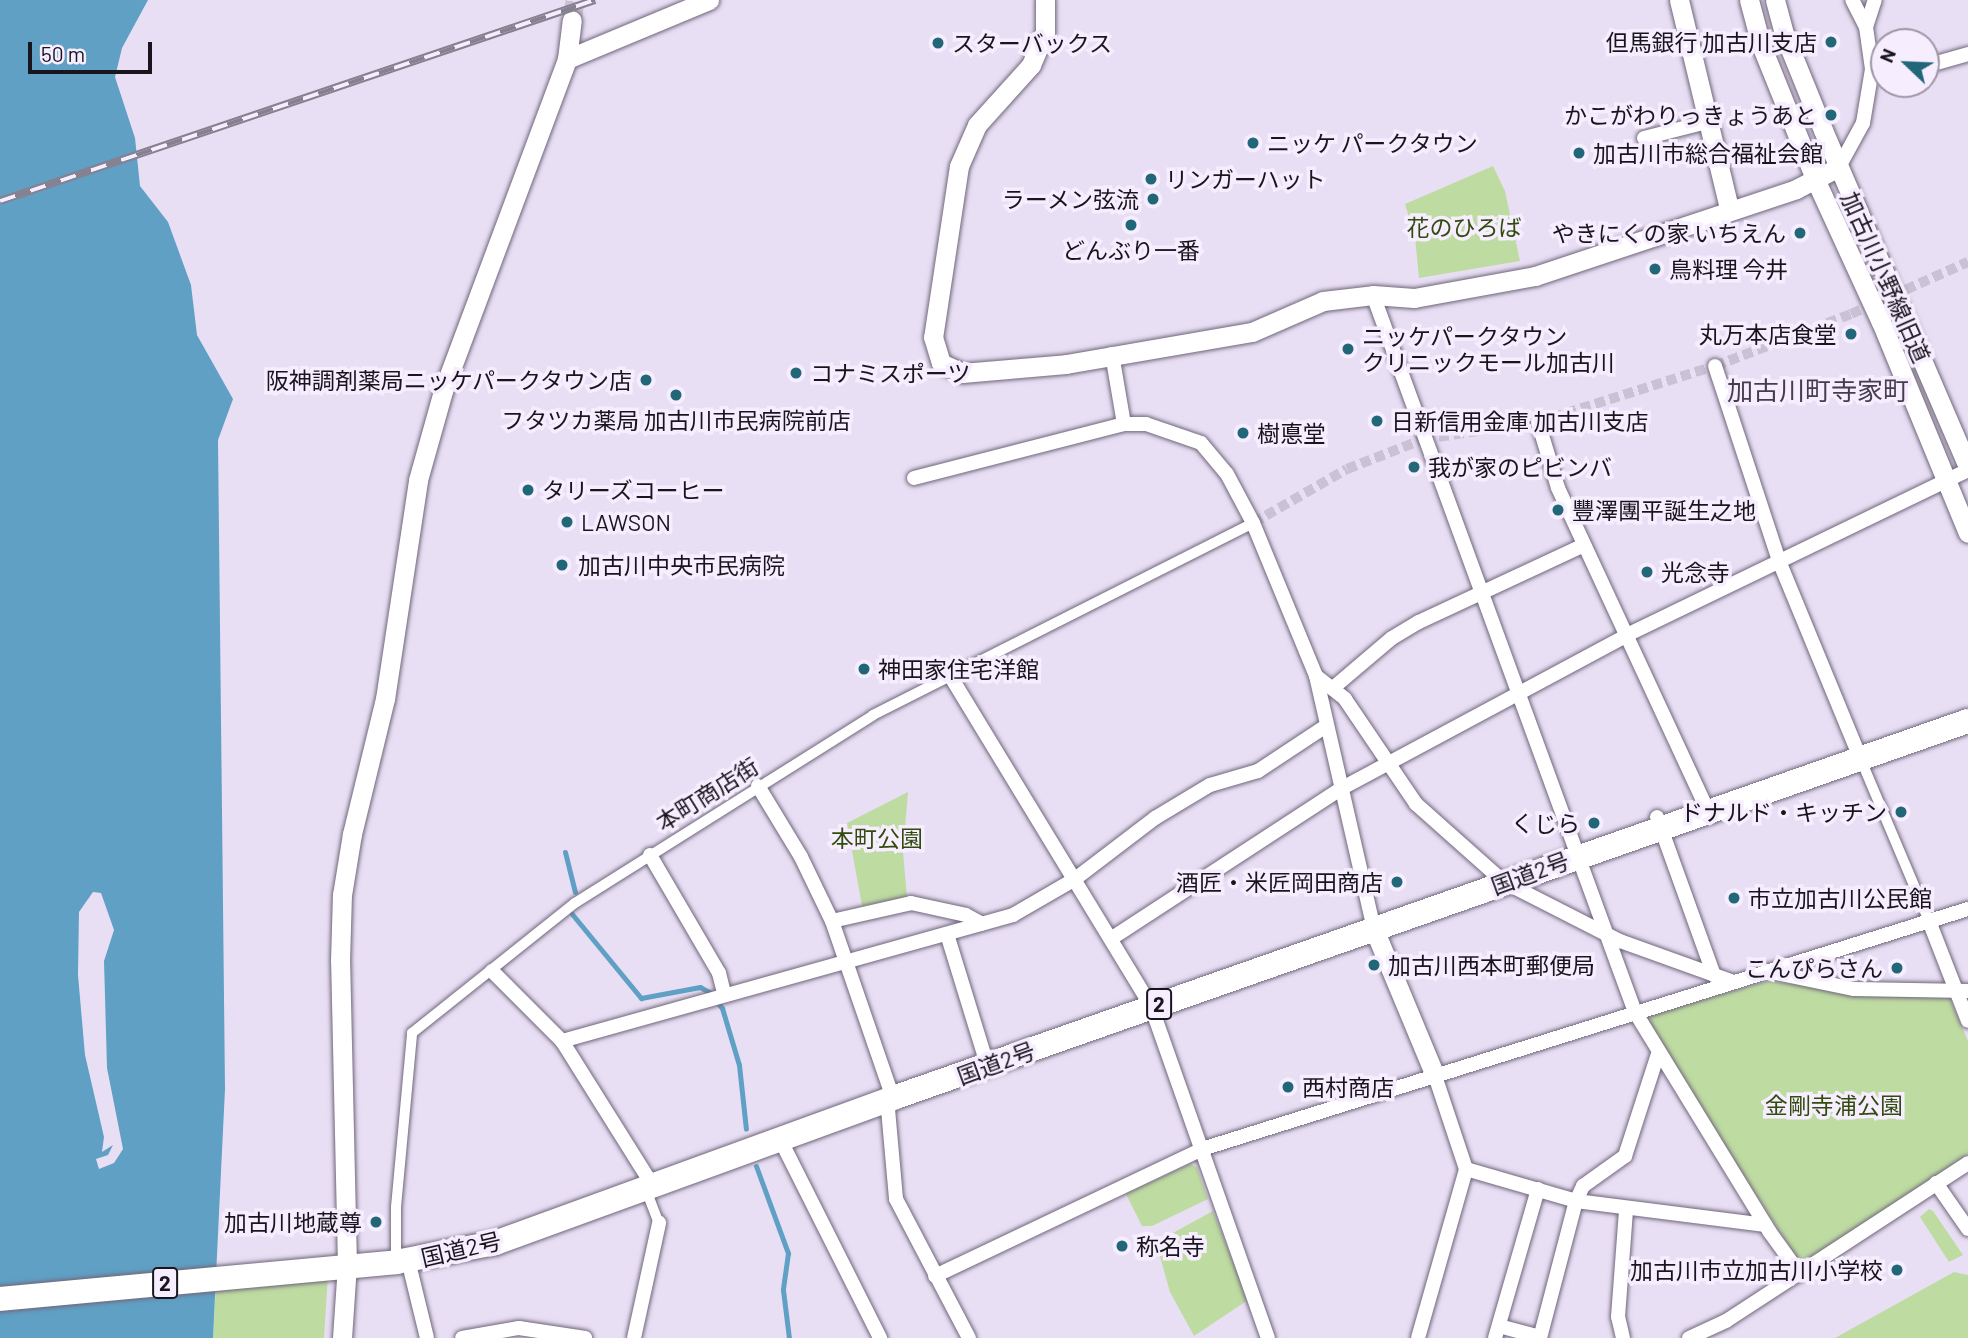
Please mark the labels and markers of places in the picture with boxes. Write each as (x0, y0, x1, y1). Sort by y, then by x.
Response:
place label: 但馬銀行 加古川支店 (1605, 28, 1817, 56)
place label: スターバックス (952, 29, 1113, 57)
marker: 但馬銀行 加古川支店 (1823, 34, 1839, 50)
marker: スターバックス (930, 35, 946, 51)
place label: かこがわりっきょうあと (1564, 101, 1817, 129)
marker: かこがわりっきょうあと (1823, 107, 1839, 123)
place label: ニッケ パークタウン (1267, 129, 1479, 157)
marker: ニッケ パークタウン (1245, 135, 1261, 151)
place label: 加古川市総合福祉会館 (1593, 139, 1823, 167)
marker: 加古川市総合福祉会館 (1571, 145, 1587, 161)
place label: リンガーハット (1165, 165, 1326, 193)
marker: リンガーハット (1143, 171, 1159, 187)
place label: ラーメン弦流 (1001, 185, 1139, 213)
marker: ラーメン弦流 (1145, 191, 1161, 207)
marker: どんぶり一番 (1123, 217, 1139, 233)
place label: やきにくの家 いちえん (1551, 219, 1786, 247)
marker: やきにくの家 いちえん (1792, 225, 1808, 241)
place label: どんぶり一番 (1062, 236, 1200, 264)
place label: 鳥料理 今井 (1669, 255, 1789, 283)
marker: 鳥料理 今井 (1647, 261, 1663, 277)
place label: 丸万本店食堂 (1699, 320, 1837, 348)
place label: ニッケパークタウン クリニックモール加古川 (1362, 322, 1615, 376)
marker: 丸万本店食堂 (1843, 326, 1859, 342)
marker: ニッケパークタウン クリニックモール加古川 (1340, 341, 1356, 357)
place label: コナミスポーツ (810, 359, 971, 387)
marker: コナミスポーツ (788, 365, 804, 381)
place label: 阪神調剤薬局ニッケパークタウン店 (264, 366, 632, 394)
marker: 阪神調剤薬局ニッケパークタウン店 (638, 372, 654, 388)
marker: フタツカ薬局 加古川市民病院前店 (668, 387, 684, 403)
place label: フタツカ薬局 加古川市民病院前店 (501, 406, 851, 434)
place label: 日新信用金庫 加古川支店 (1391, 407, 1649, 435)
marker: 日新信用金庫 加古川支店 (1369, 413, 1385, 429)
place label: 樹悳堂 (1257, 419, 1326, 447)
marker: 樹悳堂 (1235, 425, 1251, 441)
place label: 我が家のピビンバ (1428, 453, 1612, 481)
marker: 我が家のピビンバ (1406, 459, 1422, 475)
place label: タリーズコーヒー (542, 476, 726, 504)
marker: タリーズコーヒー (520, 482, 536, 498)
place label: 豐澤團平誕生之地 (1572, 496, 1756, 524)
marker: 豐澤團平誕生之地 (1550, 502, 1566, 518)
place label: LAWSON (581, 508, 671, 536)
marker: LAWSON (559, 514, 575, 530)
place label: 加古川中央市民病院 (578, 551, 785, 579)
marker: 加古川中央市民病院 (552, 555, 572, 575)
place label: 光念寺 (1661, 558, 1730, 586)
marker: 光念寺 (1639, 564, 1655, 580)
place label: 神田家住宅洋館 (878, 655, 1039, 683)
marker: 神田家住宅洋館 (856, 661, 872, 677)
place label: ドナルド・キッチン (1680, 798, 1887, 826)
marker: ドナルド・キッチン (1893, 804, 1909, 820)
place label: くじら (1511, 809, 1580, 837)
marker: くじら (1586, 815, 1602, 831)
place label: 酒匠・米匠岡田商店 (1176, 868, 1383, 896)
marker: 酒匠・米匠岡田商店 (1389, 874, 1405, 890)
place label: 市立加古川公民館 (1748, 884, 1932, 912)
marker: 市立加古川公民館 (1726, 890, 1742, 906)
place label: 加古川西本町郵便局 (1388, 951, 1595, 979)
place label: こんぴらさん (1745, 954, 1883, 982)
marker: 加古川西本町郵便局 (1366, 957, 1382, 973)
marker: こんぴらさん (1889, 960, 1905, 976)
place label: 西村商店 (1302, 1073, 1394, 1101)
marker: 西村商店 (1280, 1079, 1296, 1095)
place label: 加古川地蔵尊 (224, 1208, 362, 1236)
marker: 加古川地蔵尊 (368, 1214, 384, 1230)
place label: 称名寺 (1136, 1232, 1205, 1260)
marker: 称名寺 (1114, 1238, 1130, 1254)
place label: 加古川市立加古川小学校 (1630, 1256, 1883, 1284)
marker: 加古川市立加古川小学校 (1889, 1262, 1905, 1278)

